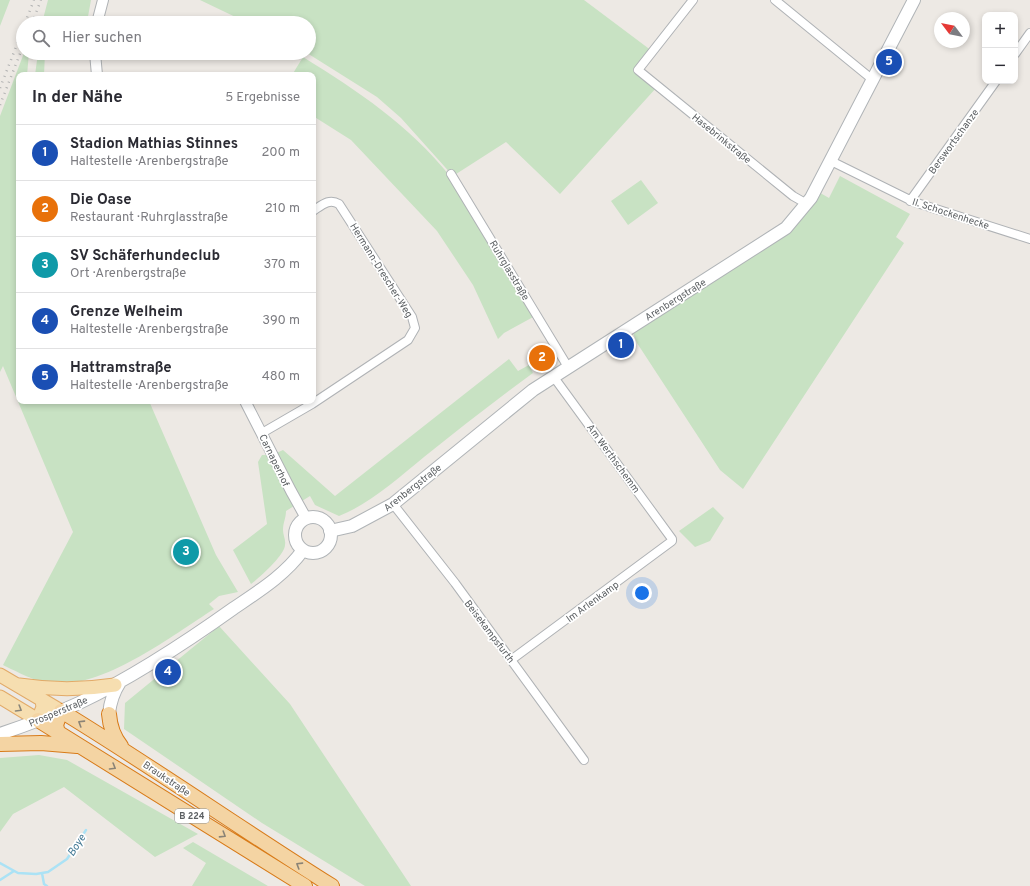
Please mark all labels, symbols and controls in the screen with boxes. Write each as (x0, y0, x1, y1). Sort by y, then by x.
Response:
north arrow (934, 12, 970, 48)
map controls (982, 12, 1018, 84)
button: + (982, 12, 1018, 48)
search box (16, 16, 316, 60)
icon: search (30, 27, 52, 49)
text: Hier suchen (62, 29, 142, 48)
pin: 5 (876, 47, 902, 77)
button: − (982, 48, 1018, 84)
text: In der Nähe (32, 87, 123, 109)
text: 5 Ergebnisse (225, 90, 300, 106)
street label: Berswortschanze (926, 107, 982, 177)
street label: Hasebrinkstraße (689, 111, 753, 167)
text: Stadion Mathias Stinnes (70, 135, 238, 154)
text: 1 (42, 145, 48, 161)
text: 200 m (261, 145, 300, 161)
text: Haltestelle · Arenbergstraße (70, 154, 229, 170)
text: Die Oase (70, 191, 132, 210)
street label: II. Schockenhecke (910, 196, 991, 233)
text: 2 (41, 201, 49, 217)
text: 210 m (265, 201, 300, 217)
text: Restaurant · Ruhrglasstraße (70, 210, 228, 226)
street label: Hermann-Drescher-Weg (346, 221, 415, 320)
street label: Ruhrglasstraße (486, 238, 532, 303)
text: SV Schäferhundeclub (70, 247, 220, 266)
text: 3 (41, 257, 49, 273)
text: 370 m (263, 257, 300, 273)
text: Ort · Arenbergstraße (70, 266, 186, 282)
street label: Arenbergstraße (643, 276, 709, 324)
text: Grenze Welheim (70, 303, 183, 322)
text: 4 (41, 313, 49, 329)
text: 390 m (262, 313, 300, 329)
text: Haltestelle · Arenbergstraße (70, 322, 229, 338)
pin: 1 (608, 330, 634, 360)
pin: 2 (529, 343, 555, 373)
text: Hattramstraße (70, 359, 172, 378)
text: 5 (41, 369, 49, 385)
text: 480 m (262, 369, 300, 385)
text: Haltestelle · Arenbergstraße (70, 378, 229, 394)
street label: Am Werthschemm (583, 422, 642, 496)
street label: Carnaperhof (255, 432, 292, 489)
street label: Arenbergstraße (381, 462, 444, 515)
pin: 3 (173, 537, 199, 567)
street label: Im Arlenkamp (564, 578, 622, 626)
your location (632, 583, 652, 603)
street label: Beisekampsfurth (461, 598, 517, 666)
pin: 4 (155, 657, 181, 687)
street label: Prosperstraße (27, 694, 90, 731)
one-way arrow (15, 704, 22, 711)
one-way arrow (78, 720, 85, 728)
street label: Braukstraße (140, 759, 192, 800)
one-way arrow (108, 762, 115, 769)
road number: B 224 (175, 809, 209, 823)
one-way arrow (219, 830, 226, 838)
water label: Boye (65, 832, 89, 859)
one-way arrow (296, 862, 303, 870)

